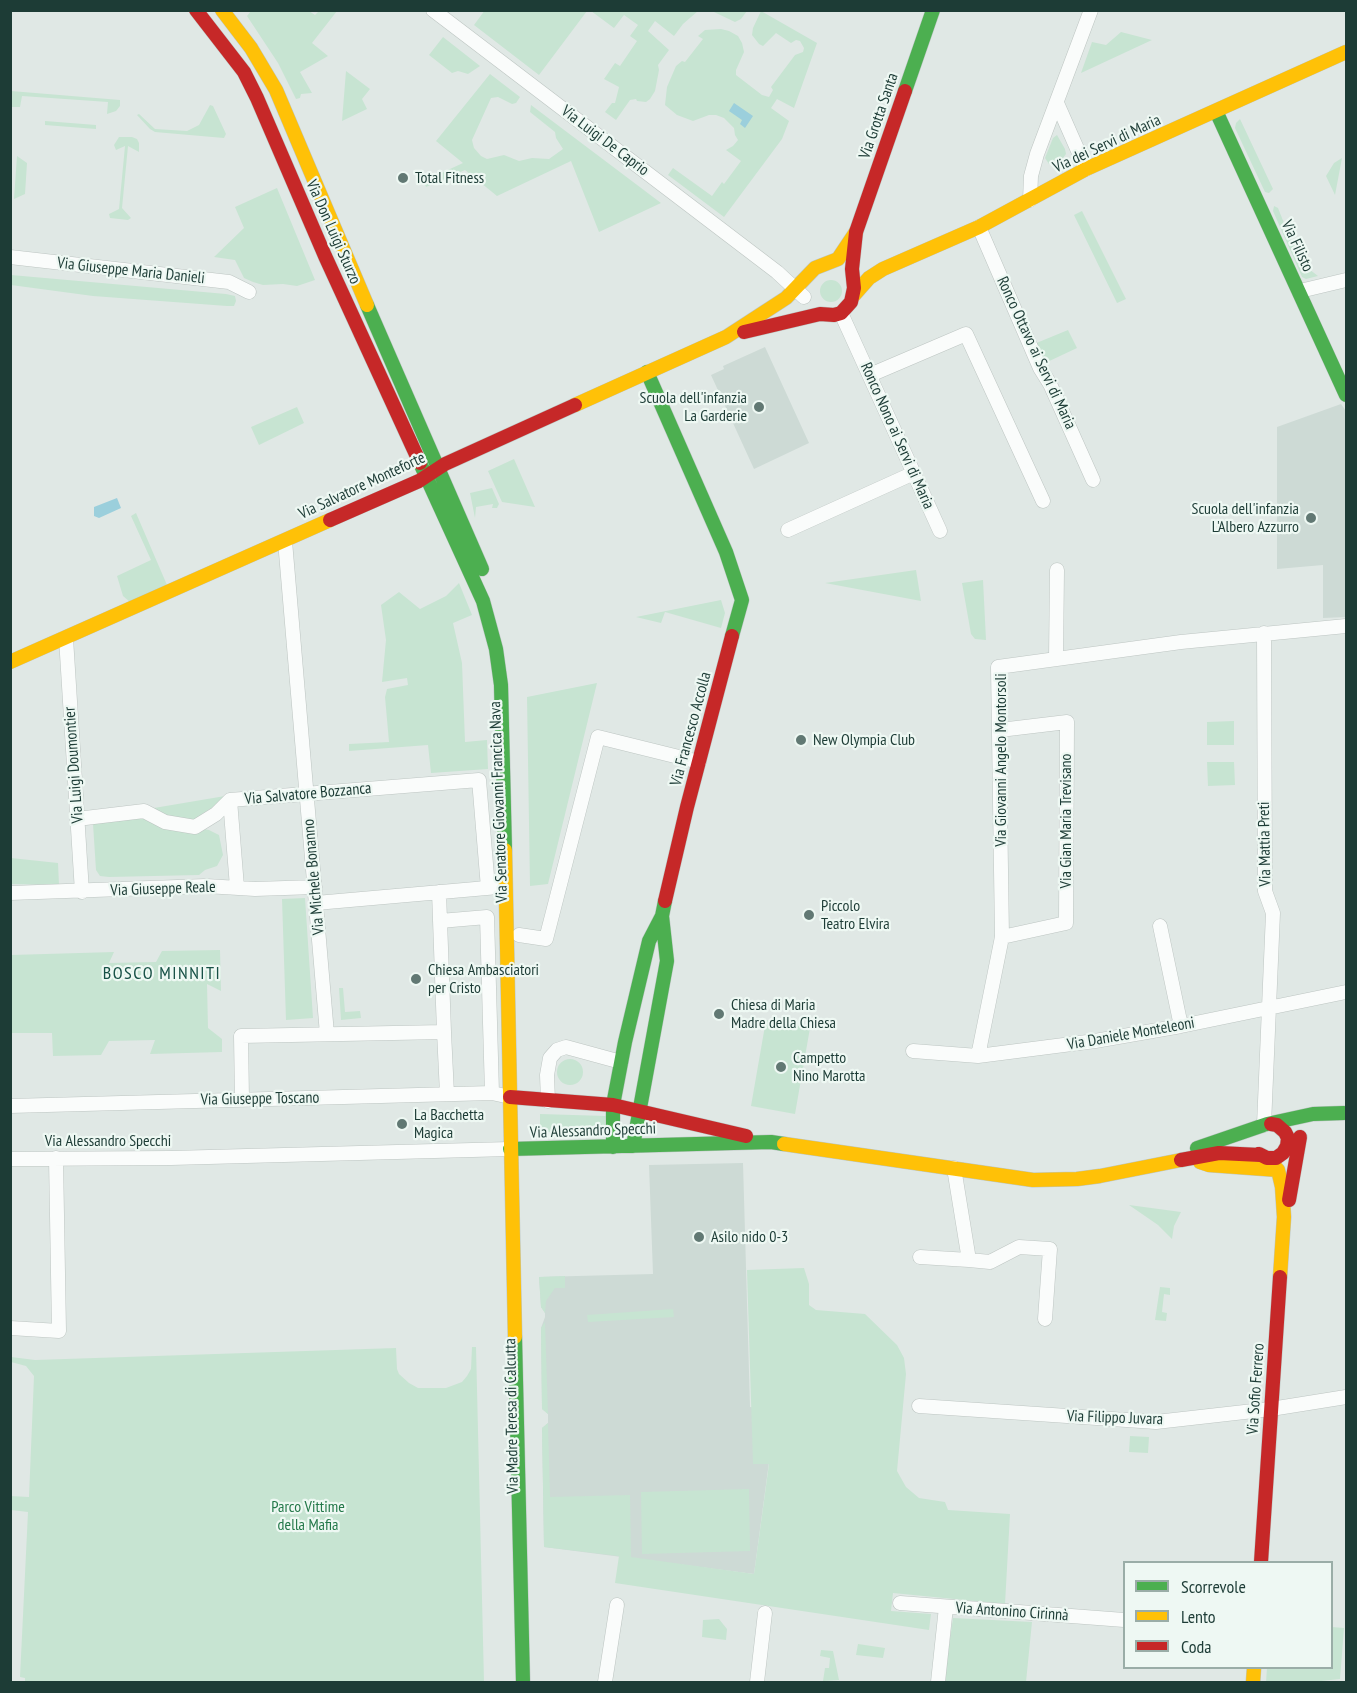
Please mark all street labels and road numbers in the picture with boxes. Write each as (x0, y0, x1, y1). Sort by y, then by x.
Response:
street label: Via Grotta Santa (855, 71, 903, 161)
street label: Via Luigi De Caprio (557, 102, 653, 180)
street label: Via dei Servi di Maria (1050, 111, 1164, 177)
street label: Via Don Luigi Sturzo (301, 177, 365, 287)
street label: Via Filisto (1277, 217, 1317, 275)
street label: Via Giuseppe Maria Danieli (56, 254, 206, 288)
street label: Ronco Ottavo ai Servi di Maria (992, 274, 1080, 432)
street label: Ronco Nono ai Servi di Maria (856, 360, 938, 512)
street label: Via Salvatore Monteforte (296, 448, 428, 524)
street label: Via Francesco Accolla (667, 670, 715, 788)
street label: Via Giovanni Angelo Montorsoli (991, 673, 1011, 847)
street label: Via Senatore Giovanni Francica Nava (486, 701, 512, 903)
street label: Via Luigi Doumontier (60, 706, 88, 824)
street label: Via Gian Maria Trevisano (1056, 753, 1076, 889)
street label: Via Salvatore Bozzanca (244, 779, 372, 809)
street label: Via Mattia Preti (1255, 801, 1275, 887)
street label: Via Michele Bonanno (299, 818, 329, 936)
street label: Via Giuseppe Reale (110, 878, 216, 900)
street label: Via Daniele Monteleoni (1066, 1013, 1196, 1055)
street label: Via Giuseppe Toscano (200, 1088, 320, 1110)
street label: Via Alessandro Specchi (530, 1119, 656, 1143)
street label: Via Alessandro Specchi (45, 1131, 171, 1151)
street label: Via Madre Teresa di Calcutta (501, 1338, 523, 1494)
street label: Via Sofio Ferrero (1243, 1343, 1269, 1435)
street label: Via Filippo Juvara (1067, 1407, 1163, 1429)
street label: Via Antonino Cirinnà (955, 1598, 1069, 1626)

